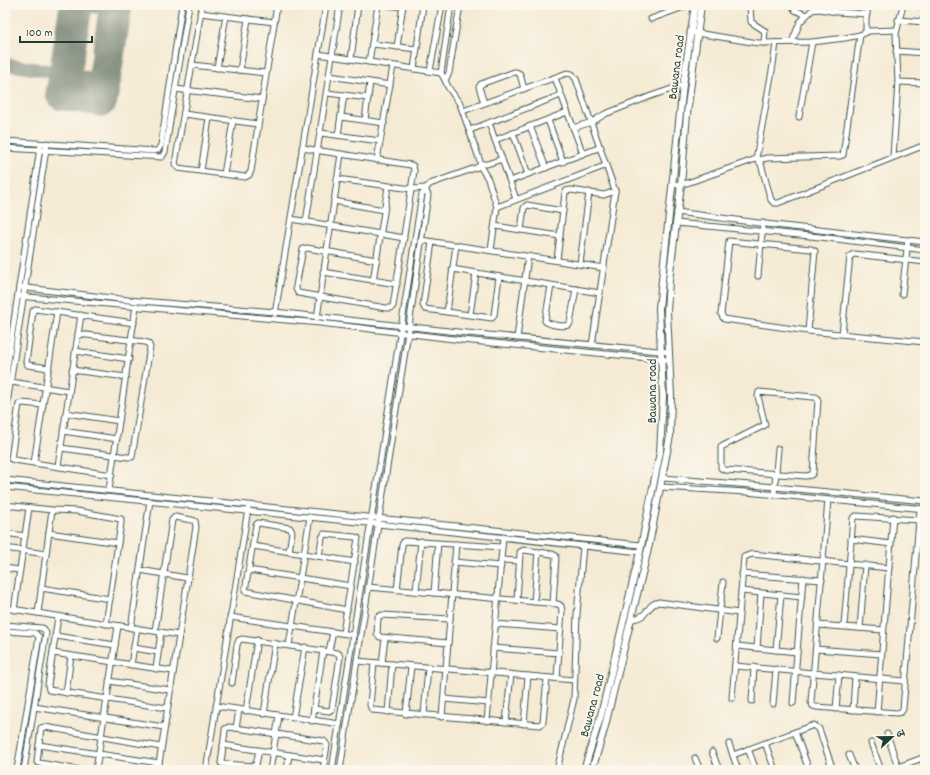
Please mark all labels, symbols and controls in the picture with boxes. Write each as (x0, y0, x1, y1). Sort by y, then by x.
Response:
scale bar (20, 18, 92, 44)
text: 100 m (26, 25, 53, 42)
street label: Bawana road (664, 34, 691, 101)
street label: Bawana road (644, 359, 663, 423)
street label: Bawana road (576, 672, 611, 739)
north arrow (872, 717, 912, 757)
text: उ (890, 727, 908, 741)

